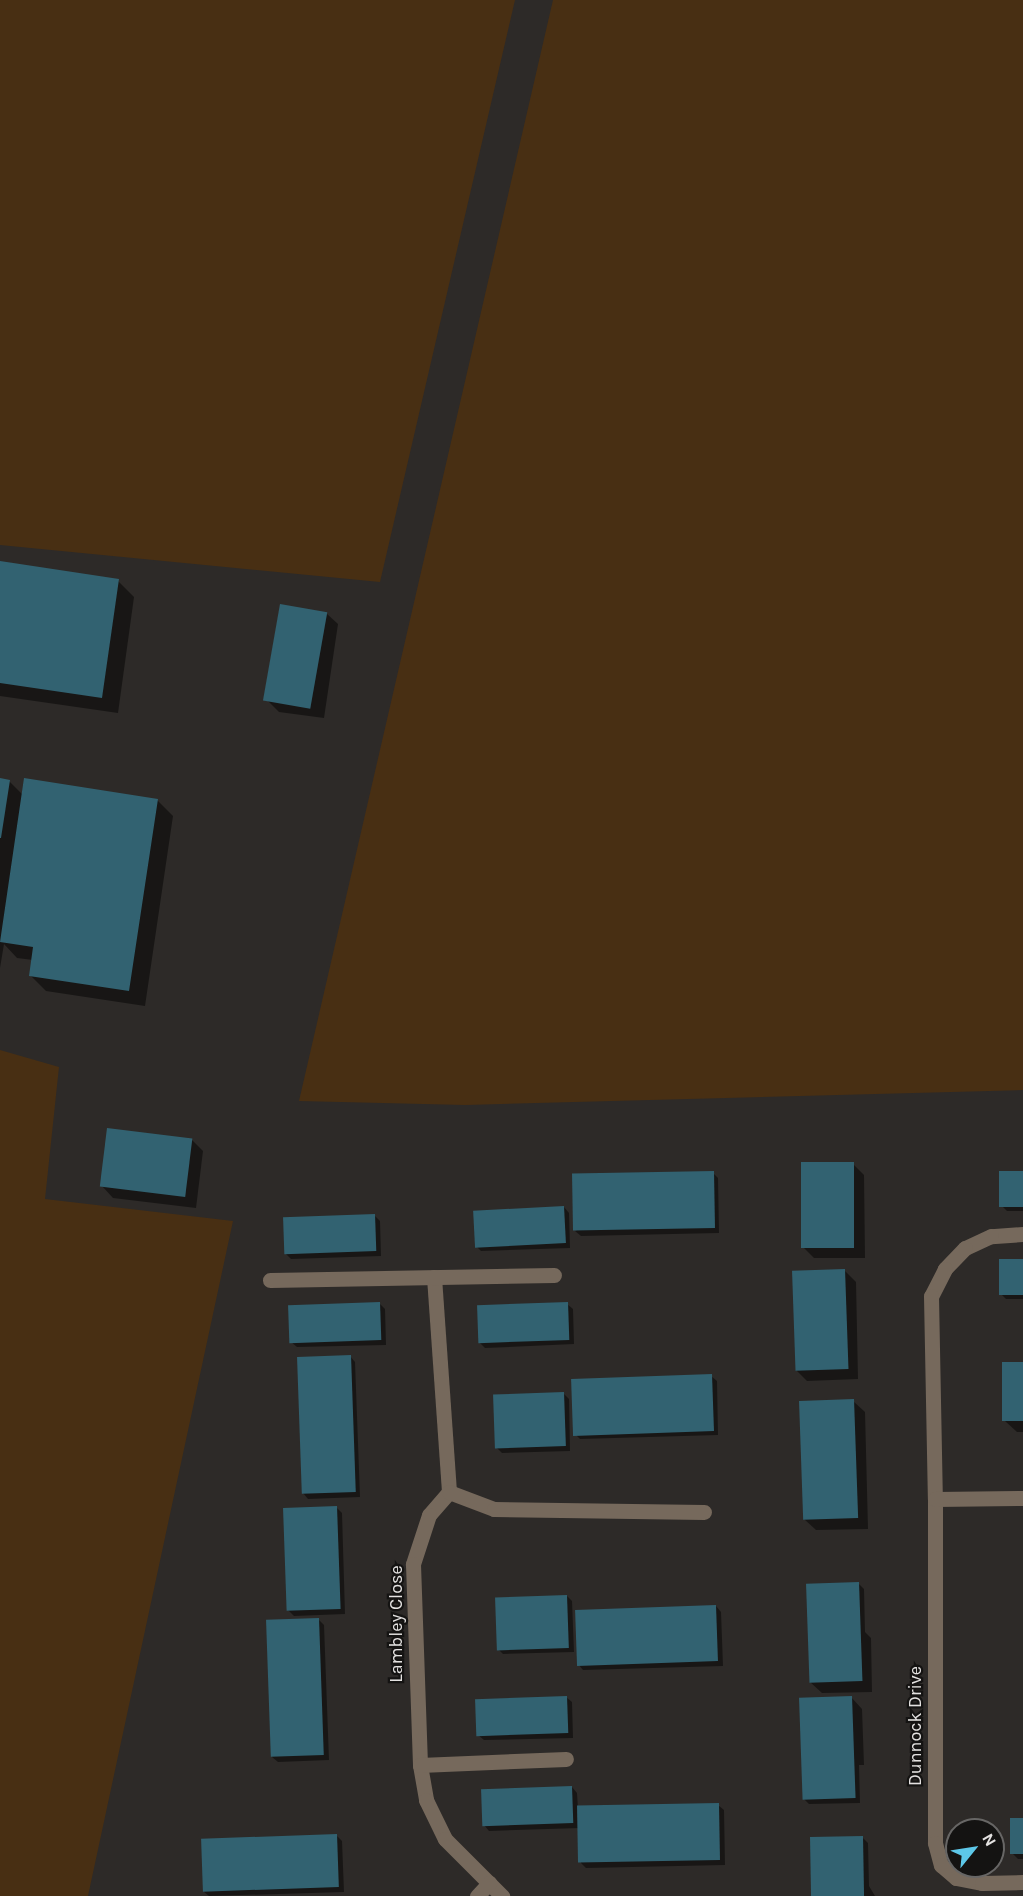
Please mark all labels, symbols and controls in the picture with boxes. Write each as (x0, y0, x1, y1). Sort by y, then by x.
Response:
street label: Lambley Close (385, 1565, 407, 1683)
street label: Dunnock Drive (904, 1666, 926, 1786)
north arrow (945, 1818, 1005, 1878)
text: N (978, 1830, 1000, 1849)

